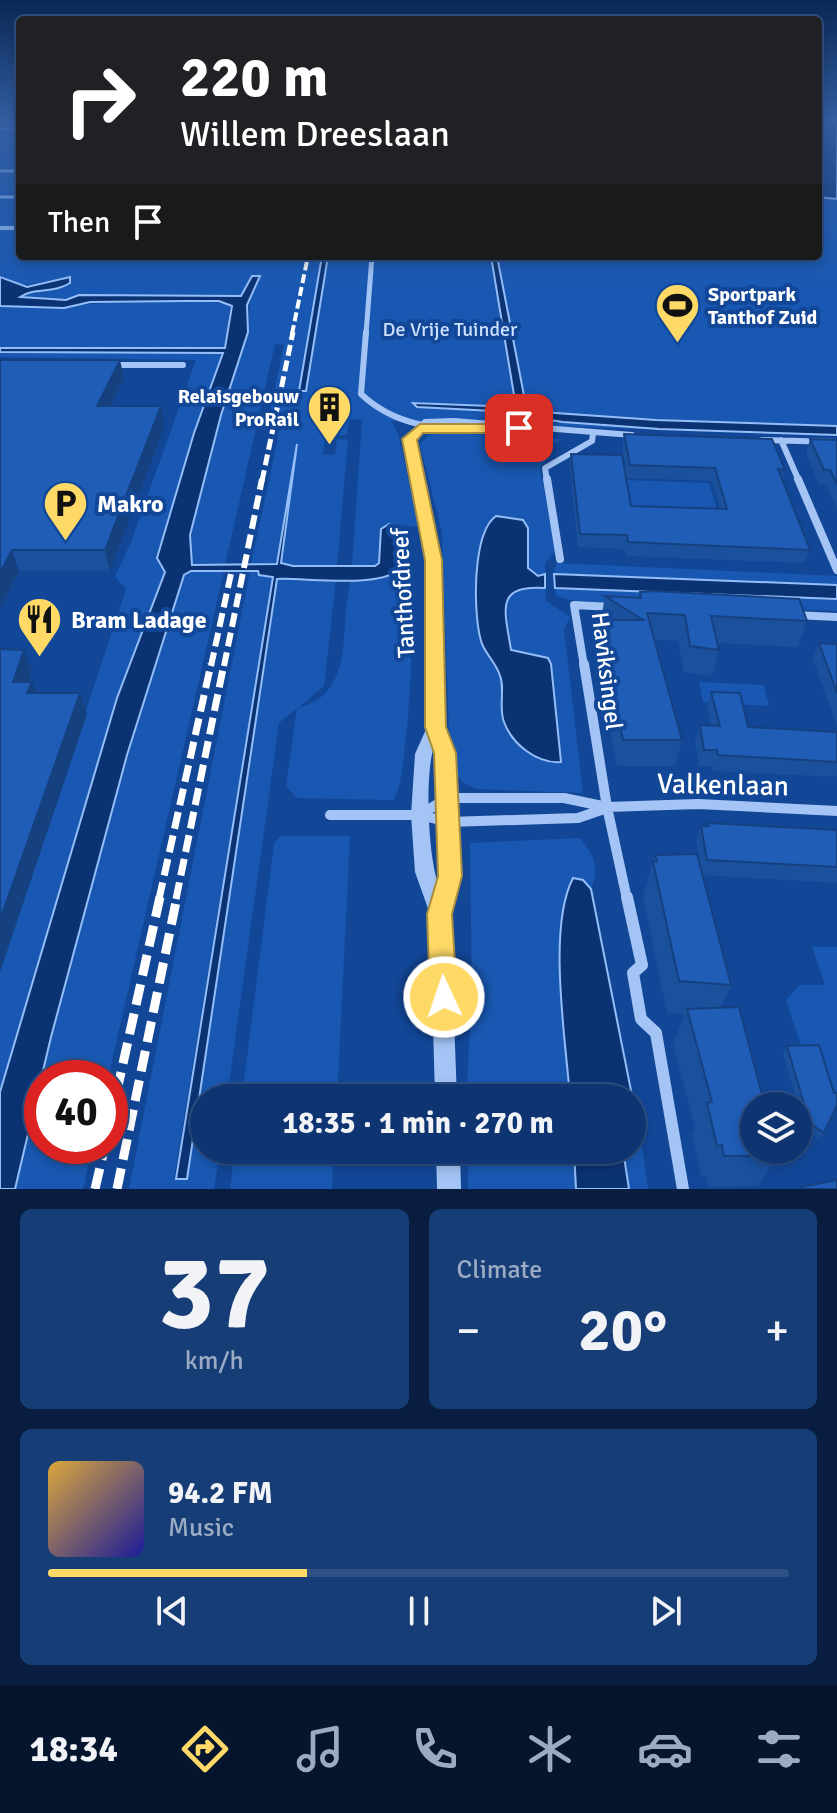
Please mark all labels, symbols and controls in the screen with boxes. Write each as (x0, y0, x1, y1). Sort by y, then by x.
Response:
text: 220 m (180, 43, 328, 112)
icon: right (48, 48, 152, 152)
text: Willem Dreeslaan (180, 112, 450, 157)
icon: arrive (126, 200, 170, 244)
text: Then (48, 204, 110, 241)
sports icon: Sportpark Tanthof Zuid (653, 281, 701, 344)
place label: Sportpark Tanthof Zuid (708, 282, 818, 330)
park label: De Vrije Tuinder (383, 317, 518, 342)
place label: Relaisgebouw ProRail (178, 384, 300, 432)
building icon: Relaisgebouw ProRail (306, 384, 354, 447)
pin (485, 394, 553, 462)
icon: arrive (497, 406, 541, 450)
parking icon: Makro (42, 480, 90, 543)
place label: Makro (97, 489, 164, 519)
street label: Tanthofdreef (385, 526, 421, 659)
restaurant icon: Bram Ladage (16, 596, 64, 659)
place label: Bram Ladage (71, 605, 207, 635)
street label: Haviksingel (585, 610, 629, 732)
street label: Valkenlaan (657, 767, 789, 803)
position arrow (402, 955, 486, 1039)
speed limit sign: 40 (24, 1060, 128, 1164)
map controls (740, 1092, 812, 1164)
button: layers (740, 1092, 812, 1164)
text: 18:35 · 1 min · 270 m (282, 1105, 554, 1142)
text: 37 (158, 1229, 270, 1357)
text: Climate (457, 1254, 542, 1286)
text: 20° (578, 1294, 667, 1368)
text: − (457, 1304, 480, 1358)
text: + (765, 1304, 789, 1358)
text: km/h (185, 1345, 244, 1377)
text: 94.2 FM (168, 1475, 273, 1512)
text: Music (168, 1512, 234, 1544)
icon: previous (150, 1589, 194, 1633)
icon: pause (397, 1589, 441, 1633)
icon: next (644, 1589, 688, 1633)
icon: directions (177, 1721, 233, 1777)
icon: music (292, 1721, 348, 1777)
icon: phone (407, 1721, 463, 1777)
icon: climate (522, 1721, 578, 1777)
icon: car (637, 1721, 693, 1777)
icon: filters (751, 1721, 807, 1777)
text: 18:34 (29, 1727, 118, 1772)

